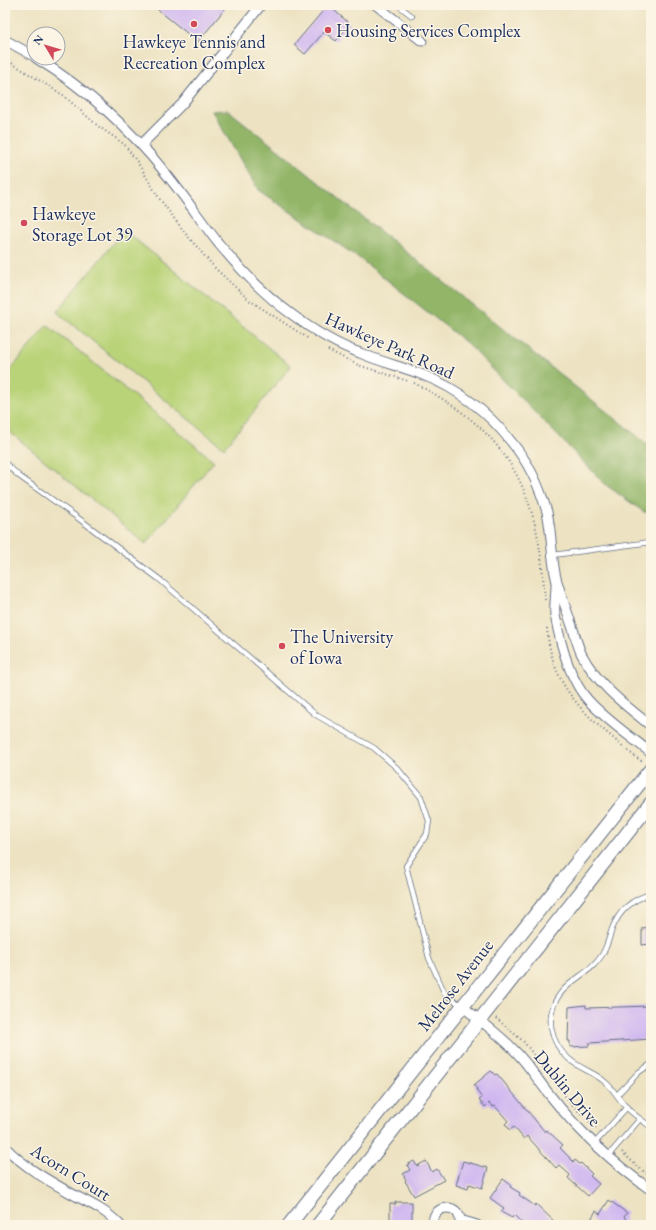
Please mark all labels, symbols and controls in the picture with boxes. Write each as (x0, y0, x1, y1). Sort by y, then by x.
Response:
marker: Hawkeye Tennis and Recreation Complex (189, 19, 199, 29)
place label: Housing Services Complex (336, 19, 521, 42)
marker: Housing Services Complex (323, 25, 333, 35)
north arrow (26, 26, 66, 66)
place label: Hawkeye Tennis and Recreation Complex (122, 30, 266, 74)
text: N (30, 32, 46, 48)
place label: Hawkeye Storage Lot 39 (32, 202, 133, 246)
marker: Hawkeye Storage Lot 39 (19, 218, 29, 228)
street label: Hawkeye Park Road (322, 306, 459, 384)
place label: The University of Iowa (290, 625, 393, 669)
marker: The University of Iowa (277, 641, 287, 651)
street label: Melrose Avenue (412, 934, 498, 1036)
street label: Dublin Drive (530, 1045, 606, 1131)
street label: Acorn Court (26, 1138, 116, 1206)

